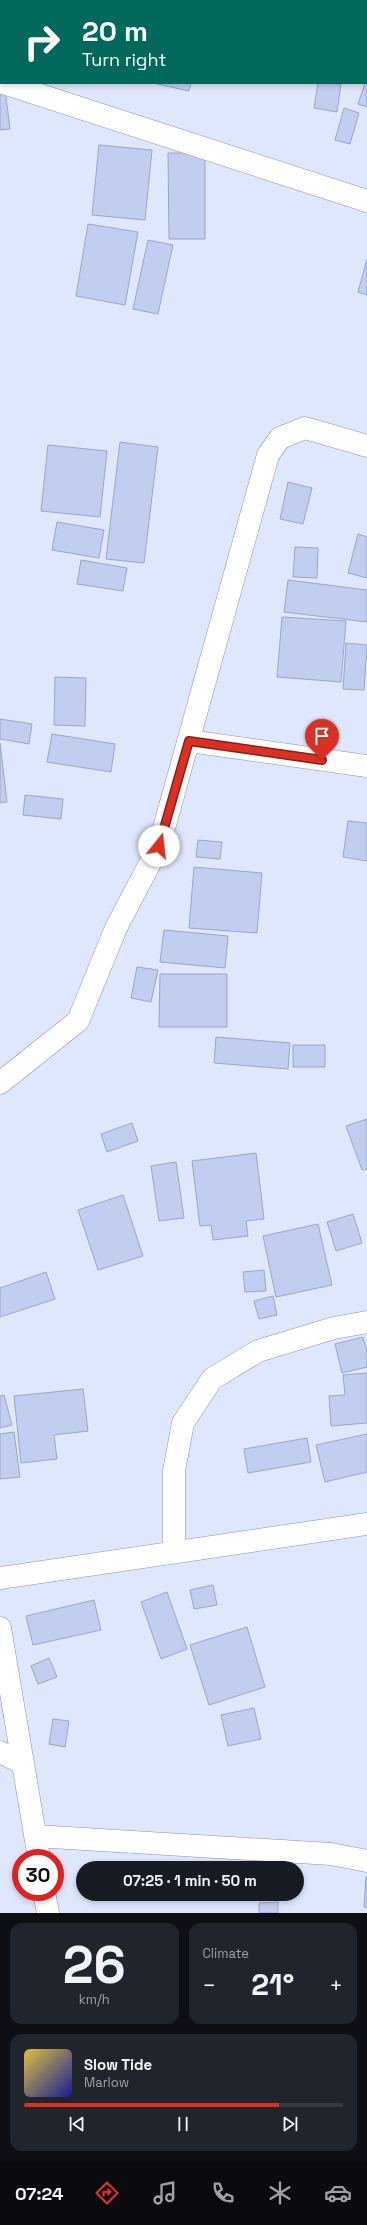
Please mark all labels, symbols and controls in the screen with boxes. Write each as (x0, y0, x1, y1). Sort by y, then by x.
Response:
text: 20 m (82, 13, 148, 49)
icon: right (16, 16, 68, 68)
text: Turn right (82, 48, 166, 71)
pin (305, 719, 339, 760)
icon: arrive (311, 725, 333, 747)
position arrow (138, 825, 180, 867)
speed limit sign: 30 (12, 1849, 64, 1901)
text: 07:25 · 1 min · 50 m (123, 1871, 257, 1890)
text: 26 (63, 1932, 126, 1998)
text: Climate (203, 1945, 249, 1962)
text: 21° (251, 1965, 294, 2004)
text: − (203, 1971, 216, 1999)
text: + (329, 1971, 343, 1999)
text: km/h (79, 1991, 110, 2008)
text: Slow Tide (84, 2055, 152, 2074)
text: Marlow (84, 2074, 129, 2091)
icon: previous (66, 2113, 88, 2135)
icon: pause (172, 2113, 194, 2135)
icon: next (279, 2113, 301, 2135)
icon: directions (93, 2179, 121, 2207)
icon: music (151, 2179, 179, 2207)
icon: phone (209, 2179, 237, 2207)
icon: climate (266, 2179, 294, 2207)
icon: car (324, 2179, 352, 2207)
text: 07:24 (15, 2182, 63, 2205)

